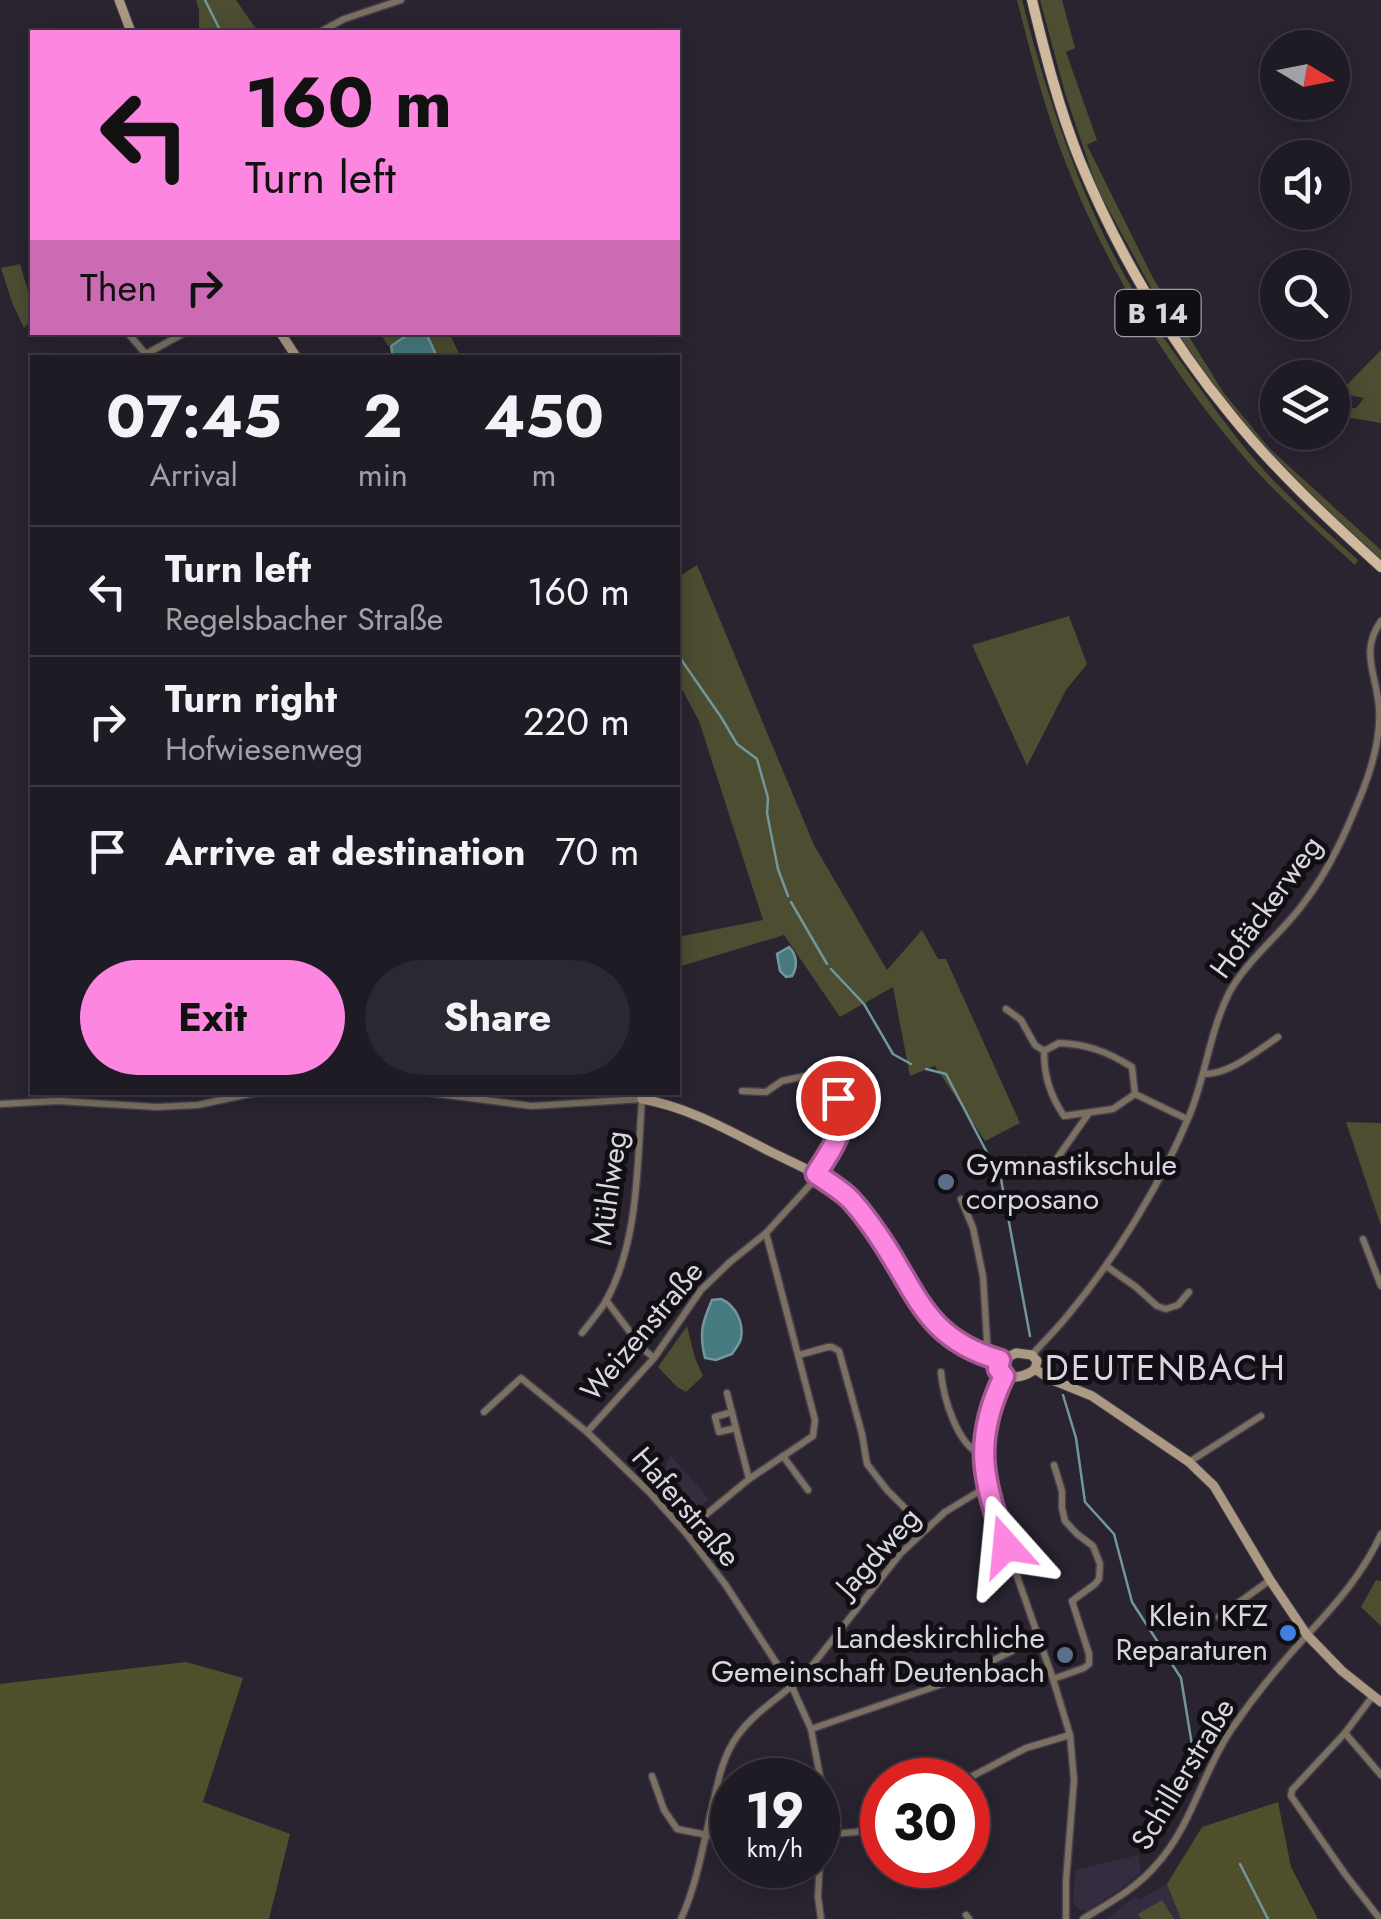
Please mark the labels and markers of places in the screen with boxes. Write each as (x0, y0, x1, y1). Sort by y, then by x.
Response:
pin (796, 1056, 881, 1141)
place label: Gymnastikschule corposano (966, 1143, 1177, 1220)
marker: Gymnastikschule corposano (935, 1171, 957, 1193)
place label: Klein KFZ Reparaturen (1116, 1594, 1268, 1671)
place label: Landeskirchliche Gemeinschaft Deutenbach (711, 1616, 1045, 1693)
marker: Klein KFZ Reparaturen (1277, 1622, 1299, 1644)
marker: Landeskirchliche Gemeinschaft Deutenbach (1054, 1644, 1076, 1666)

